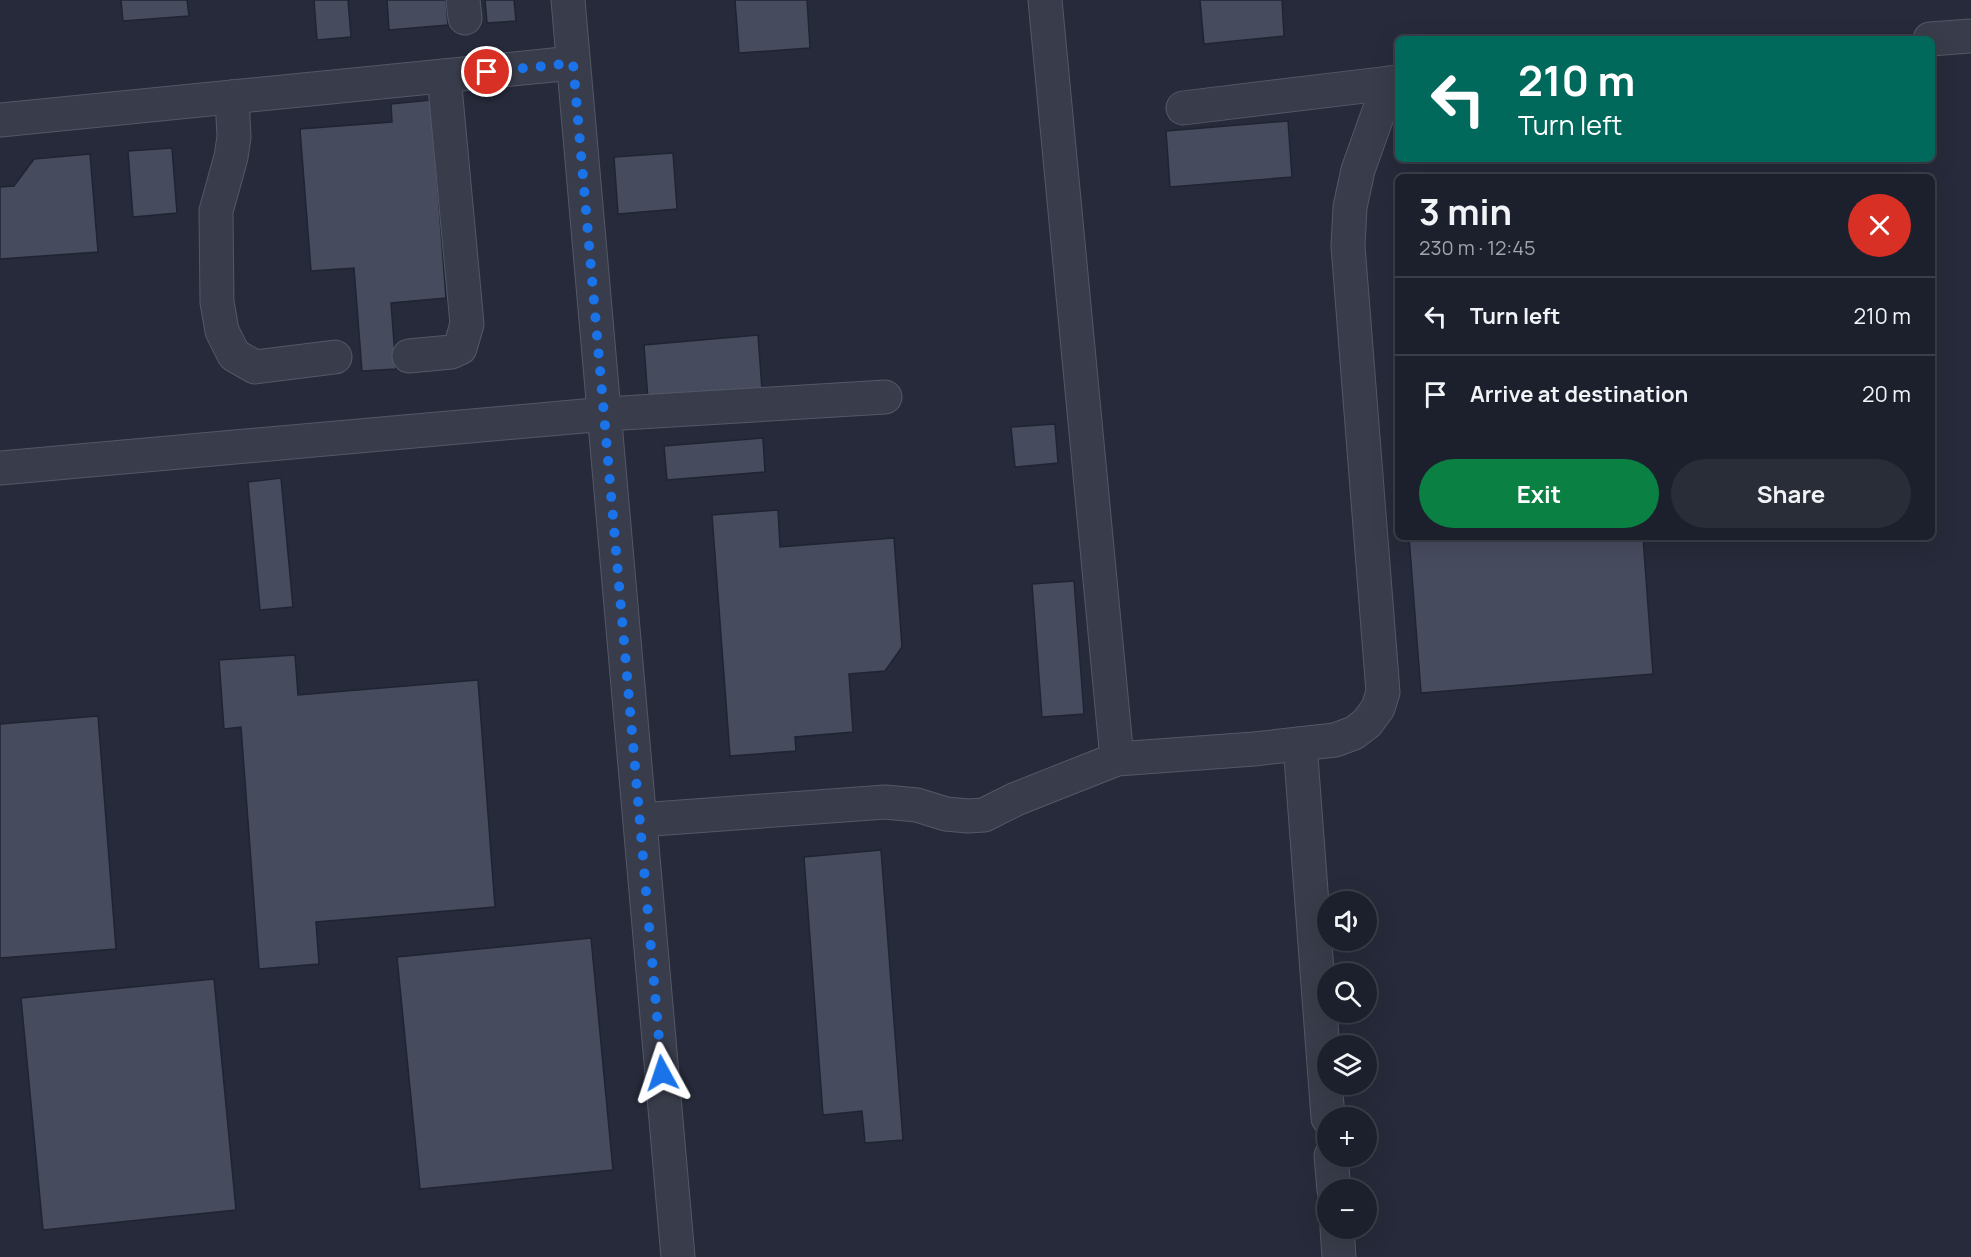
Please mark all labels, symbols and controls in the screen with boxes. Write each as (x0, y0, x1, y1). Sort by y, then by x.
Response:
pin (461, 46, 512, 97)
text: 210 m (1518, 51, 1635, 109)
icon: arrive (470, 55, 503, 88)
icon: left (1419, 60, 1497, 138)
text: Turn left (1518, 106, 1622, 143)
text: 3 min (1419, 187, 1512, 236)
button: close (1848, 194, 1911, 257)
text: 230 m · 12:45 (1419, 234, 1536, 261)
icon: left (1419, 300, 1452, 333)
text: Turn left (1470, 301, 1560, 331)
text: 210 m (1853, 301, 1911, 331)
icon: arrive (1419, 378, 1452, 411)
text: Arrive at destination (1470, 379, 1688, 409)
text: 20 m (1862, 379, 1911, 409)
button: Exit (1419, 459, 1659, 528)
button: Share (1671, 459, 1911, 528)
map controls (1317, 891, 1377, 1239)
button: sound (1317, 891, 1377, 951)
button: search (1317, 963, 1377, 1023)
button: layers (1317, 1035, 1377, 1095)
position arrow (630, 1041, 694, 1105)
button: + (1317, 1107, 1377, 1167)
button: − (1317, 1179, 1377, 1239)

